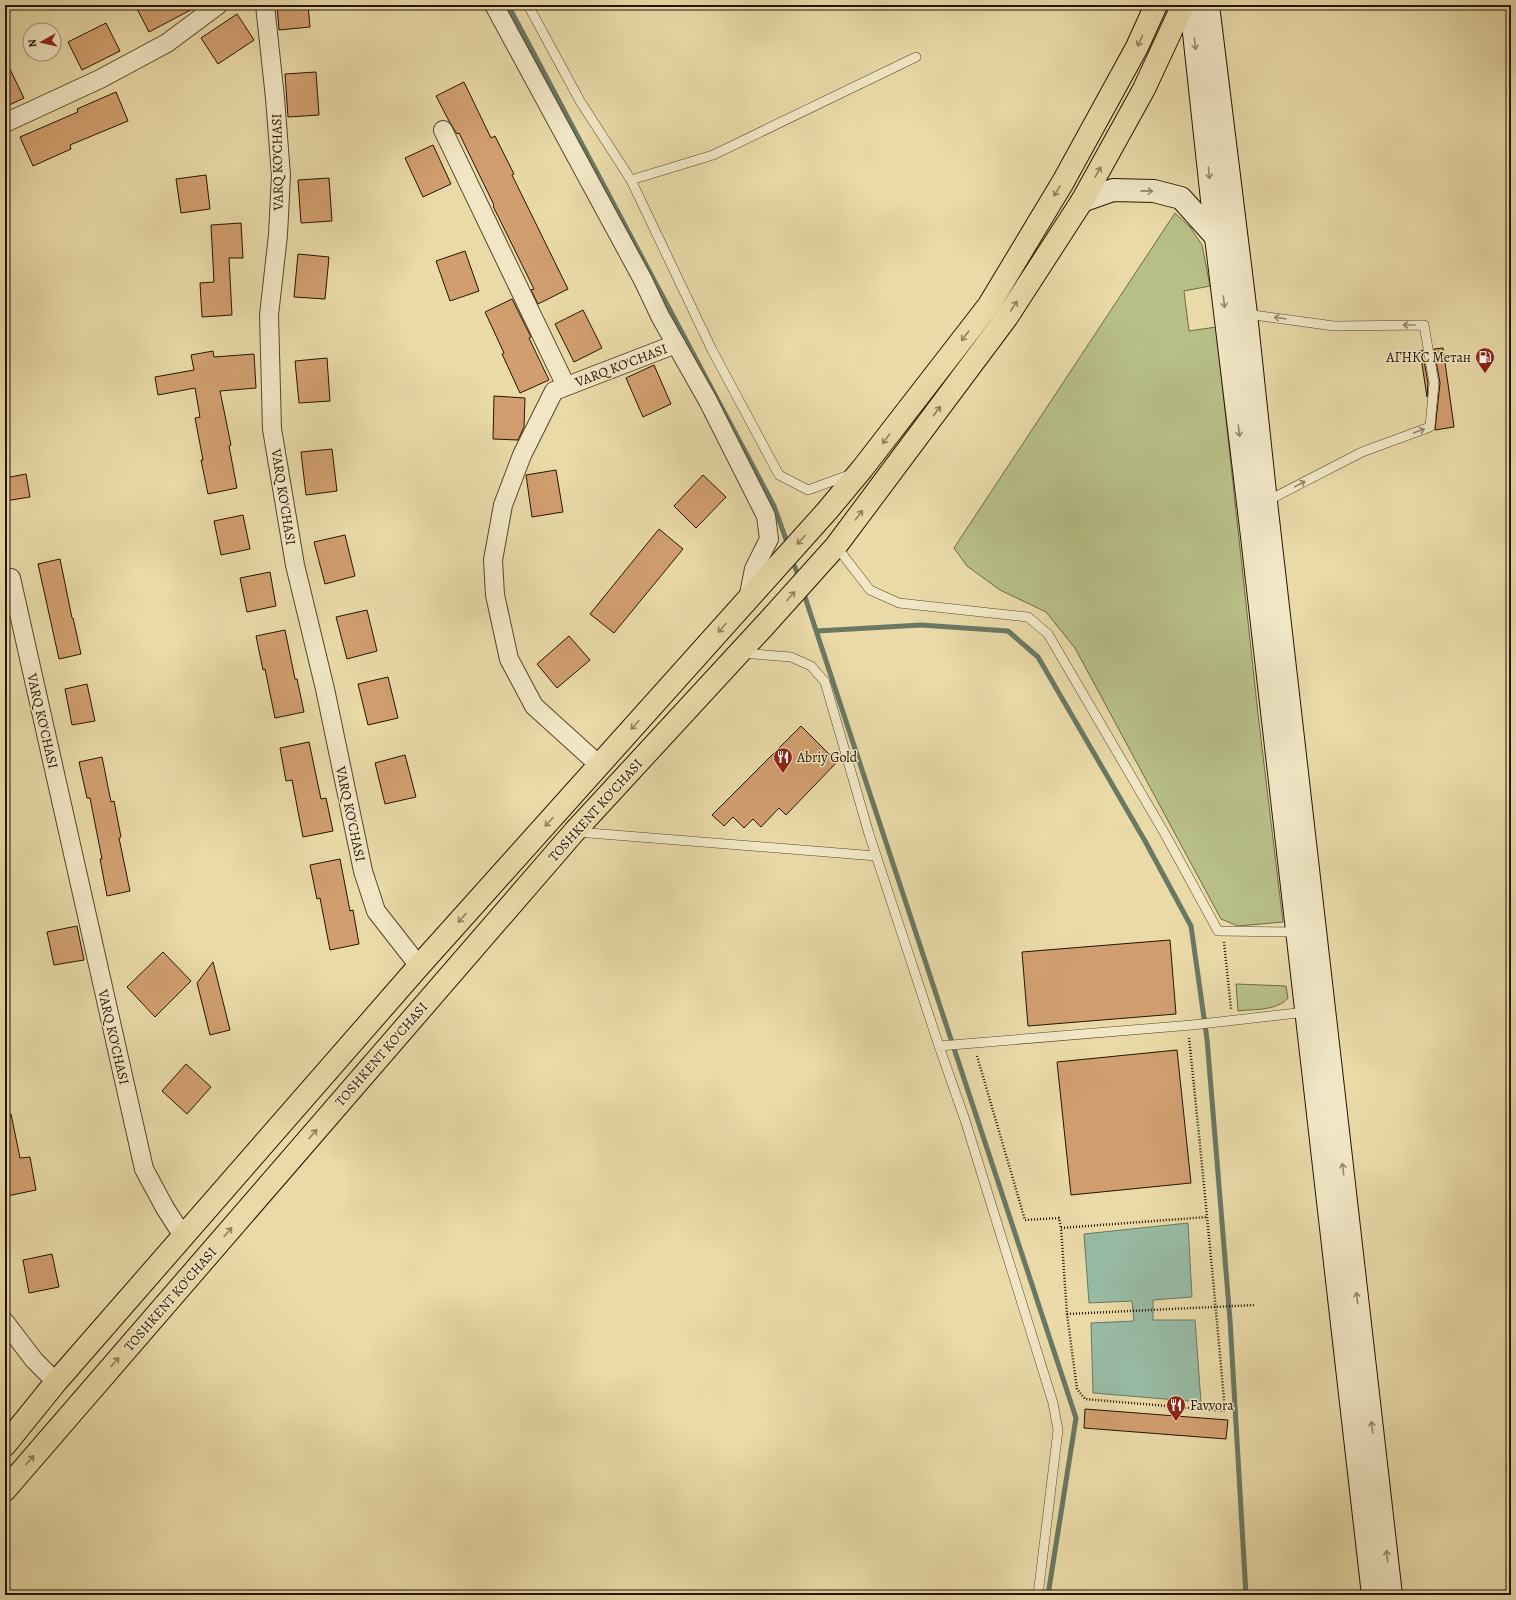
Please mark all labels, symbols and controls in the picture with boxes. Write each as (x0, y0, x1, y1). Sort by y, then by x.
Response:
north arrow (22, 22, 62, 62)
one-way arrow (1136, 34, 1143, 46)
one-way arrow (1191, 37, 1199, 50)
text: N (25, 38, 41, 48)
street label: VARQ KO'CHASI (267, 113, 288, 212)
one-way arrow (1205, 166, 1213, 179)
one-way arrow (1095, 167, 1103, 179)
one-way arrow (1053, 185, 1061, 196)
one-way arrow (1140, 187, 1153, 195)
one-way arrow (1220, 295, 1227, 308)
one-way arrow (1010, 301, 1018, 312)
one-way arrow (1274, 314, 1287, 322)
one-way arrow (1403, 321, 1416, 329)
one-way arrow (960, 331, 969, 342)
street label: VARQ KO'CHASI (571, 339, 670, 392)
fuel station icon: АГНКС Метан (1474, 346, 1496, 374)
place label: АГНКС Метан (1385, 348, 1471, 367)
one-way arrow (933, 405, 941, 416)
one-way arrow (1235, 424, 1243, 437)
one-way arrow (1412, 427, 1425, 434)
one-way arrow (881, 434, 890, 445)
street label: VARQ KO'CHASI (266, 447, 300, 547)
one-way arrow (1294, 480, 1306, 487)
one-way arrow (855, 509, 863, 520)
one-way arrow (796, 535, 806, 545)
one-way arrow (786, 591, 796, 601)
one-way arrow (717, 623, 727, 633)
street label: VARQ KO'CHASI (22, 671, 63, 771)
one-way arrow (631, 720, 640, 730)
restaurant icon: Abriy Gold (772, 746, 794, 774)
place label: Abriy Gold (796, 748, 858, 767)
street label: TOSHKENT KO'CHASI (544, 755, 647, 866)
street label: VARQ KO'CHASI (331, 764, 370, 864)
one-way arrow (544, 816, 553, 827)
one-way arrow (457, 913, 466, 924)
street label: VARQ KO'CHASI (93, 987, 134, 1087)
street label: TOSHKENT KO'CHASI (331, 998, 432, 1111)
one-way arrow (308, 1129, 317, 1139)
one-way arrow (1339, 1163, 1346, 1176)
one-way arrow (223, 1227, 233, 1237)
street label: TOSHKENT KO'CHASI (120, 1243, 221, 1356)
one-way arrow (1354, 1292, 1361, 1305)
one-way arrow (111, 1357, 120, 1367)
restaurant icon: Favvora (1165, 1394, 1187, 1422)
place label: Favvora (1190, 1396, 1234, 1415)
one-way arrow (1368, 1421, 1376, 1434)
one-way arrow (26, 1455, 35, 1466)
one-way arrow (1383, 1550, 1391, 1563)

